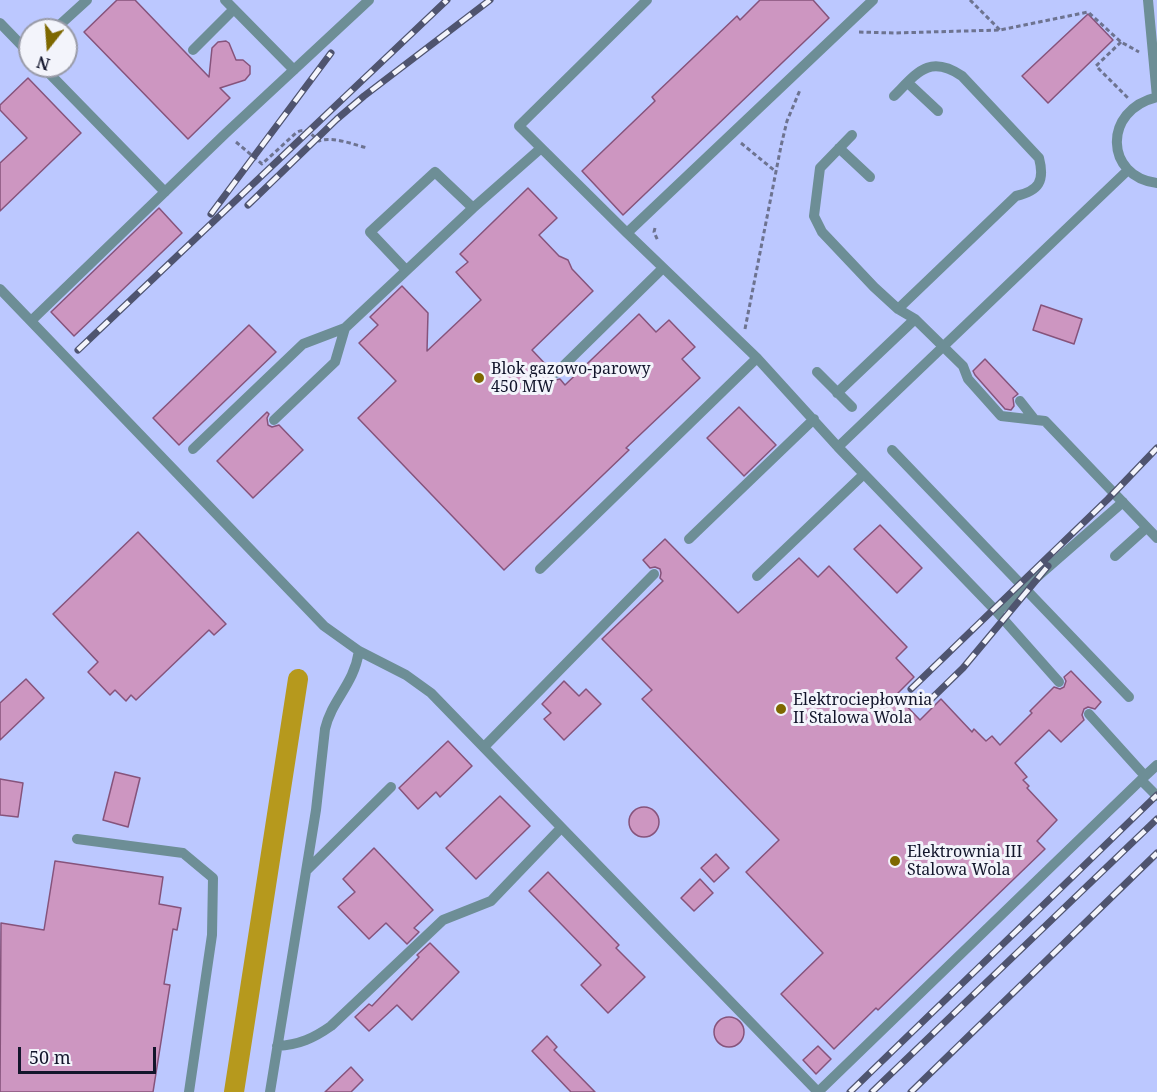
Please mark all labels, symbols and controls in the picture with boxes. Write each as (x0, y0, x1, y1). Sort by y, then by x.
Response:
north arrow (18, 18, 78, 78)
text: N (34, 51, 53, 76)
place label: Blok gazowo-parowy 450 MW (491, 359, 651, 397)
marker: Blok gazowo-parowy 450 MW (472, 371, 486, 385)
place label: Elektrociepłownia II Stalowa Wola (793, 690, 932, 728)
marker: Elektrociepłownia II Stalowa Wola (774, 702, 788, 716)
place label: Elektrownia III Stalowa Wola (907, 842, 1022, 880)
marker: Elektrownia III Stalowa Wola (888, 854, 902, 868)
scale bar (21, 1035, 159, 1073)
text: 50 m (29, 1045, 71, 1069)

